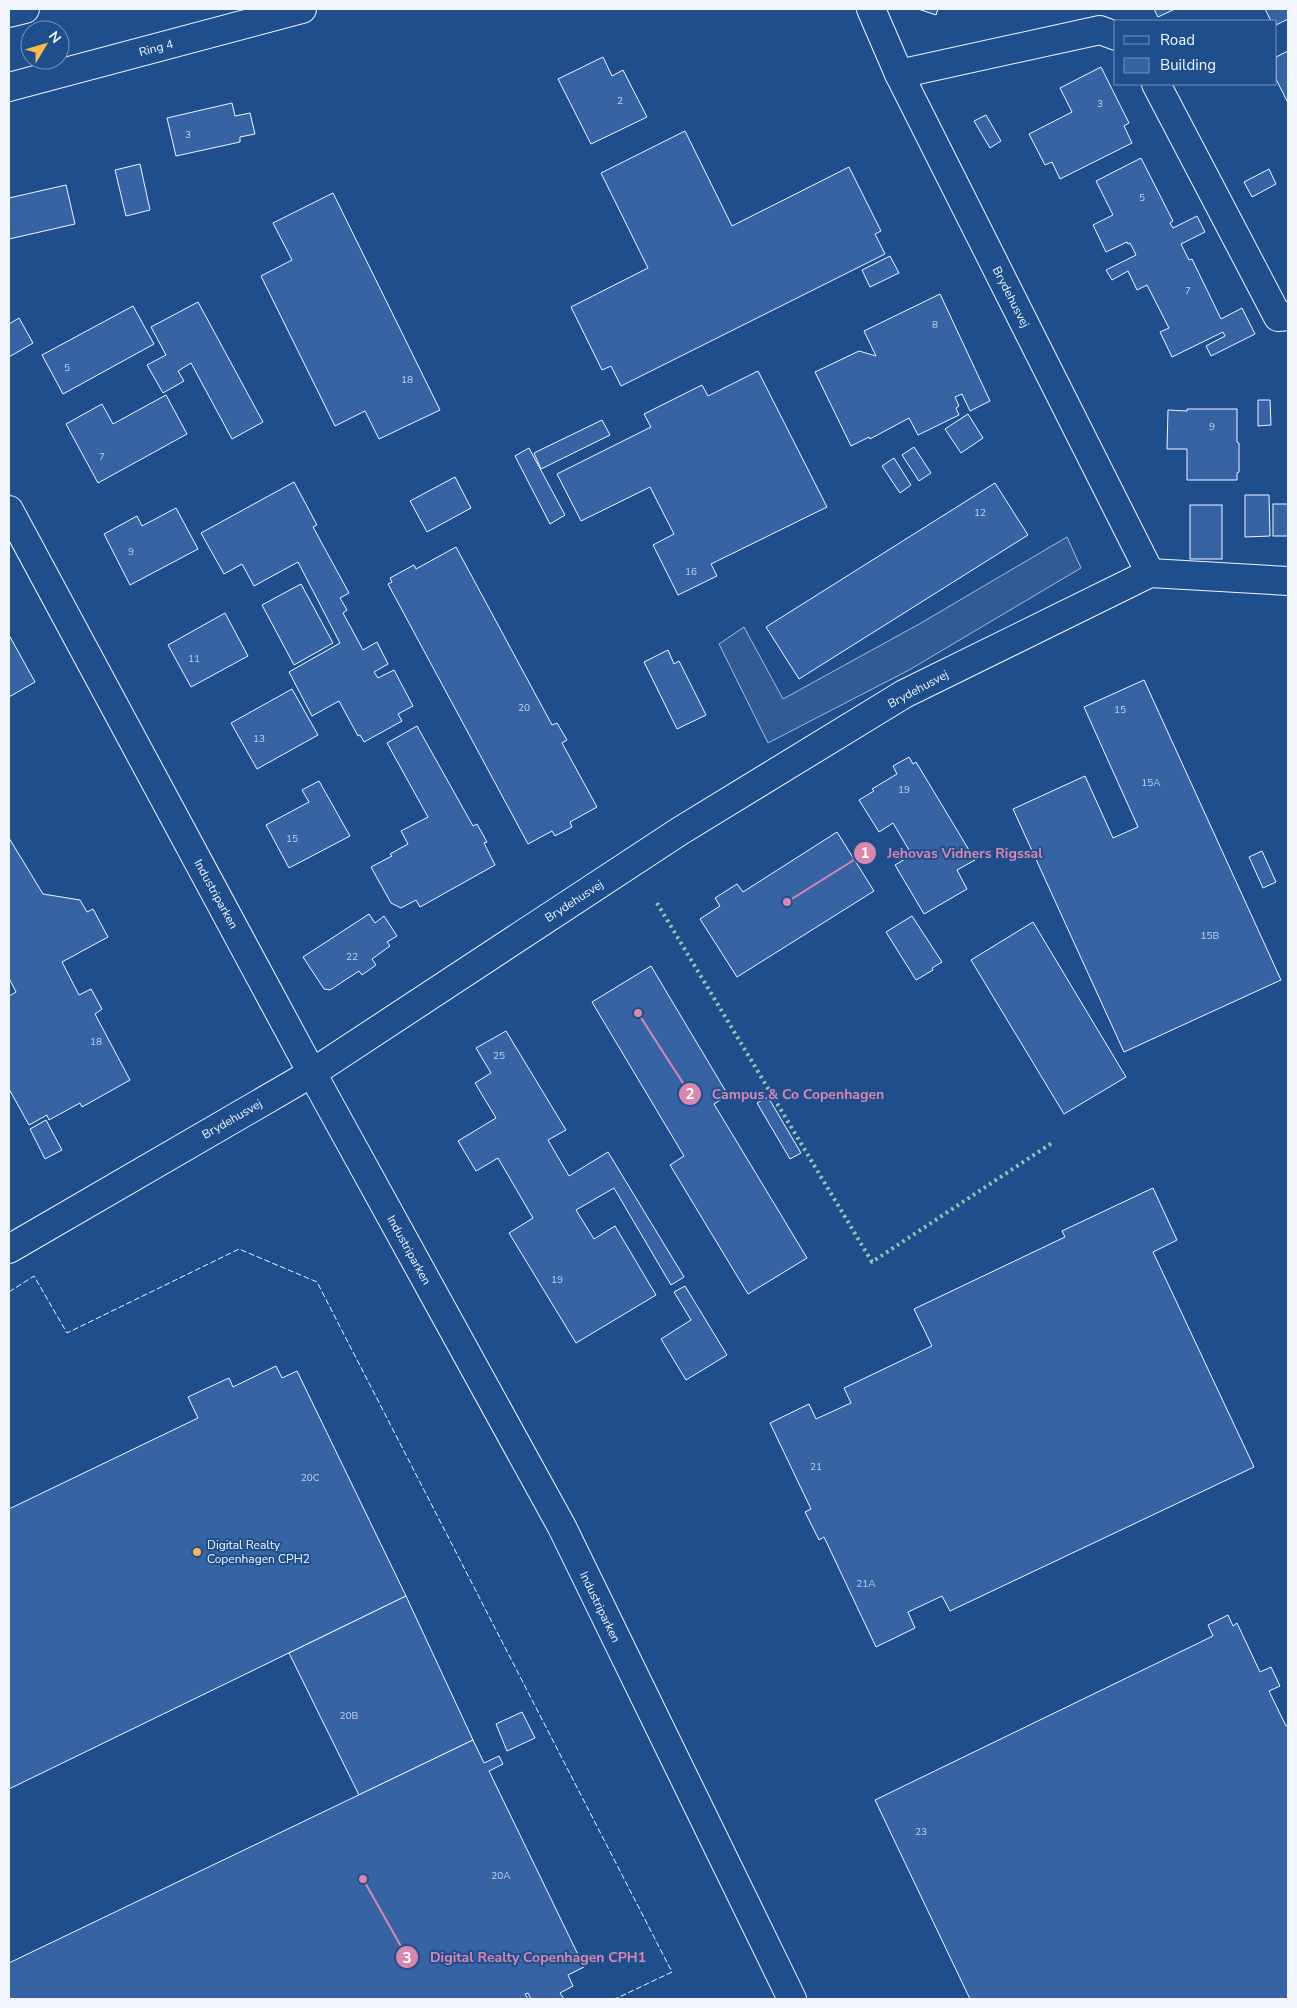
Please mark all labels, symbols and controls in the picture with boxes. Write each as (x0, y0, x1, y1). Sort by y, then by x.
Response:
north arrow (20, 20, 70, 70)
legend (1114, 20, 1277, 85)
text: N (44, 27, 66, 47)
text: Road (1160, 30, 1195, 50)
street label: Ring 4 (137, 36, 175, 60)
text: Building (1160, 55, 1216, 75)
house number: 2 (617, 94, 623, 108)
house number: 3 (1097, 97, 1103, 111)
house number: 3 (185, 128, 191, 142)
house number: 5 (1139, 191, 1145, 205)
street label: Brydehusvej (989, 264, 1033, 331)
house number: 7 (1185, 284, 1191, 298)
house number: 8 (932, 318, 938, 332)
house number: 5 (64, 361, 70, 375)
house number: 18 (401, 373, 413, 387)
house number: 9 (1209, 420, 1215, 434)
house number: 7 (99, 450, 105, 464)
house number: 12 (974, 506, 986, 520)
house number: 9 (128, 545, 134, 559)
house number: 16 (685, 565, 697, 579)
house number: 11 (188, 652, 200, 666)
street label: Brydehusvej (885, 666, 951, 712)
house number: 20 (518, 701, 530, 715)
house number: 15 (1114, 703, 1126, 717)
house number: 13 (253, 732, 265, 746)
house number: 15A (1141, 776, 1161, 790)
house number: 19 (898, 783, 910, 797)
house number: 15 (286, 832, 298, 846)
callout: Jehovas Vidners Rigssal (852, 838, 1053, 867)
text: 1 (860, 843, 870, 863)
text: Jehovas Vidners Rigssal (886, 844, 1043, 863)
street label: Industriparken (190, 856, 242, 932)
street label: Brydehusvej (542, 876, 606, 926)
house number: 15B (1201, 929, 1220, 943)
house number: 22 (346, 950, 358, 964)
house number: 18 (90, 1035, 102, 1049)
house number: 25 (493, 1049, 505, 1063)
callout: Campus & Co Copenhagen (677, 1079, 895, 1108)
text: 2 (685, 1084, 695, 1104)
text: Campus & Co Copenhagen (712, 1085, 884, 1104)
street label: Brydehusvej (199, 1095, 265, 1143)
street label: Industriparken (383, 1212, 435, 1288)
house number: 19 (551, 1273, 563, 1287)
house number: 21 (810, 1460, 822, 1474)
house number: 20C (301, 1471, 320, 1485)
place label: Digital Realty Copenhagen CPH2 (207, 1537, 310, 1567)
marker: Digital Realty Copenhagen CPH2 (191, 1546, 203, 1558)
street label: Industriparken (576, 1569, 624, 1645)
house number: 21A (856, 1577, 876, 1591)
house number: 20B (340, 1709, 359, 1723)
house number: 23 (915, 1825, 927, 1839)
house number: 20A (491, 1869, 511, 1883)
callout: Digital Realty Copenhagen CPH1 (395, 1943, 656, 1972)
text: 3 (402, 1948, 412, 1968)
text: Digital Realty Copenhagen CPH1 (430, 1948, 646, 1967)

